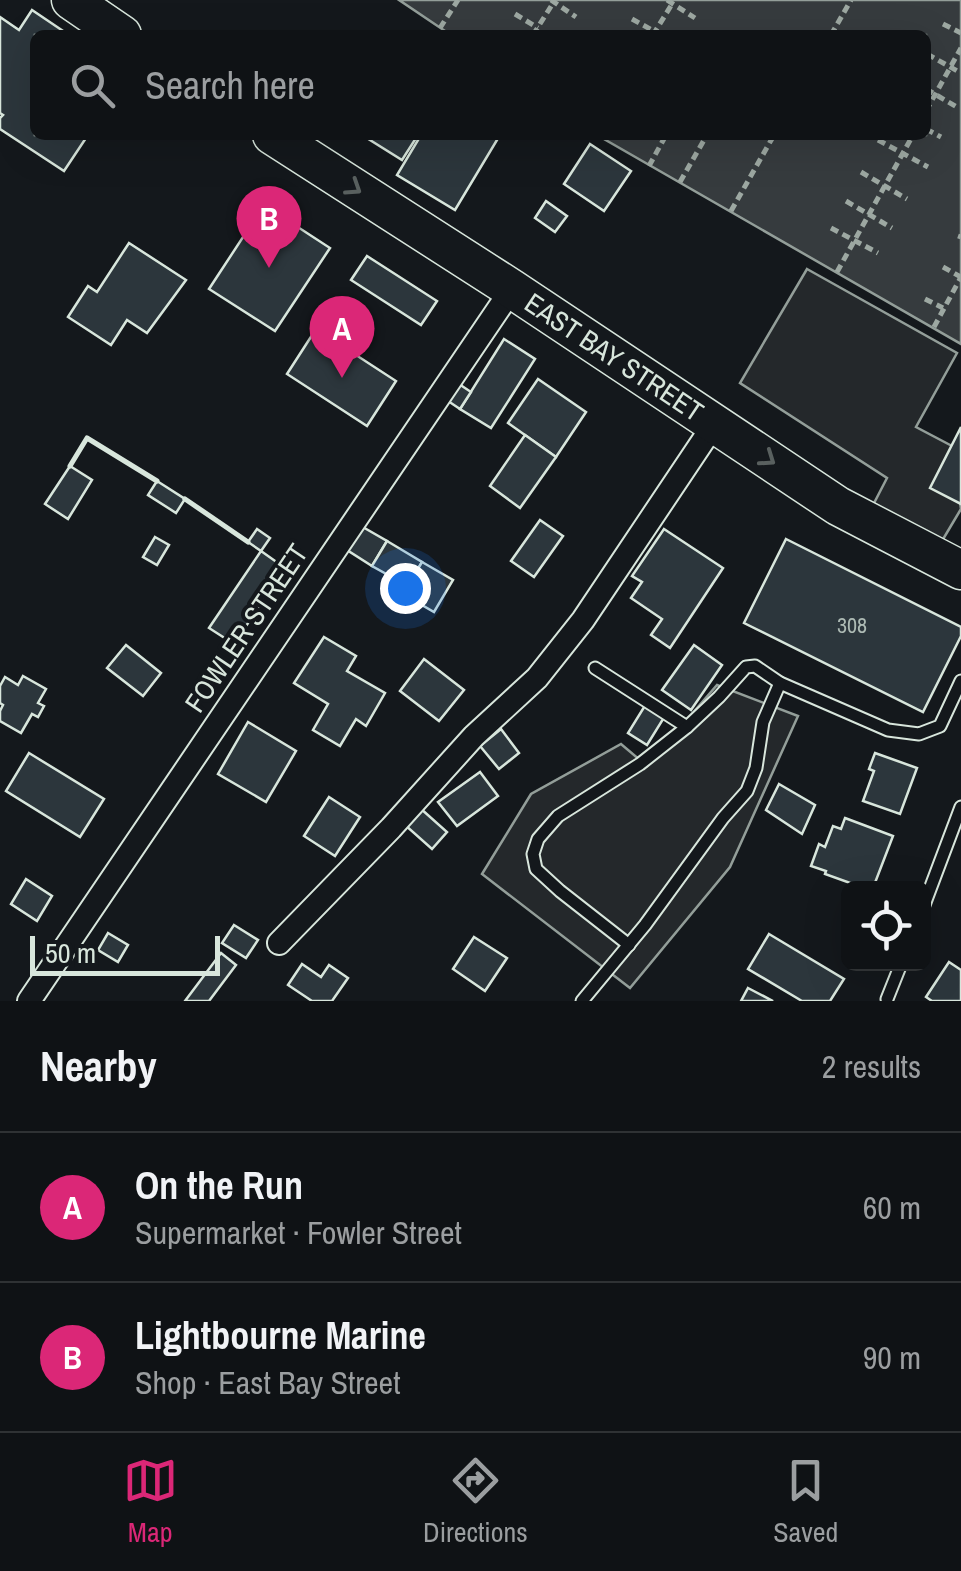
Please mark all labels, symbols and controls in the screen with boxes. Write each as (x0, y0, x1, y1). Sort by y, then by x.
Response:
search box (30, 30, 931, 140)
icon: search (65, 58, 120, 113)
text: Search here (145, 60, 315, 111)
one-way arrow (344, 175, 362, 194)
pin: B (236, 186, 302, 268)
street label: EAST BAY STREET (518, 284, 711, 430)
pin: A (310, 296, 374, 378)
one-way arrow (756, 447, 775, 465)
street label: FOWLER STREET (176, 536, 316, 720)
your location (380, 563, 431, 614)
house number: 308 (837, 610, 867, 640)
map controls (841, 881, 931, 971)
button: locate (841, 881, 931, 971)
scale bar (30, 931, 220, 976)
text: 50 m (45, 934, 96, 972)
text: Nearby (40, 1038, 157, 1094)
text: 2 results (822, 1045, 921, 1088)
text: On the Run (135, 1160, 303, 1211)
text: A (63, 1186, 82, 1229)
text: 60 m (863, 1186, 921, 1229)
text: Supermarket · Fowler Street (135, 1211, 462, 1254)
text: Lightbourne Marine (135, 1310, 426, 1361)
text: B (63, 1336, 82, 1379)
text: 90 m (863, 1336, 921, 1379)
text: Shop · East Bay Street (135, 1361, 401, 1404)
tab: Map (123, 1453, 178, 1551)
tab: Directions (423, 1453, 528, 1551)
tab: Saved (773, 1453, 838, 1551)

